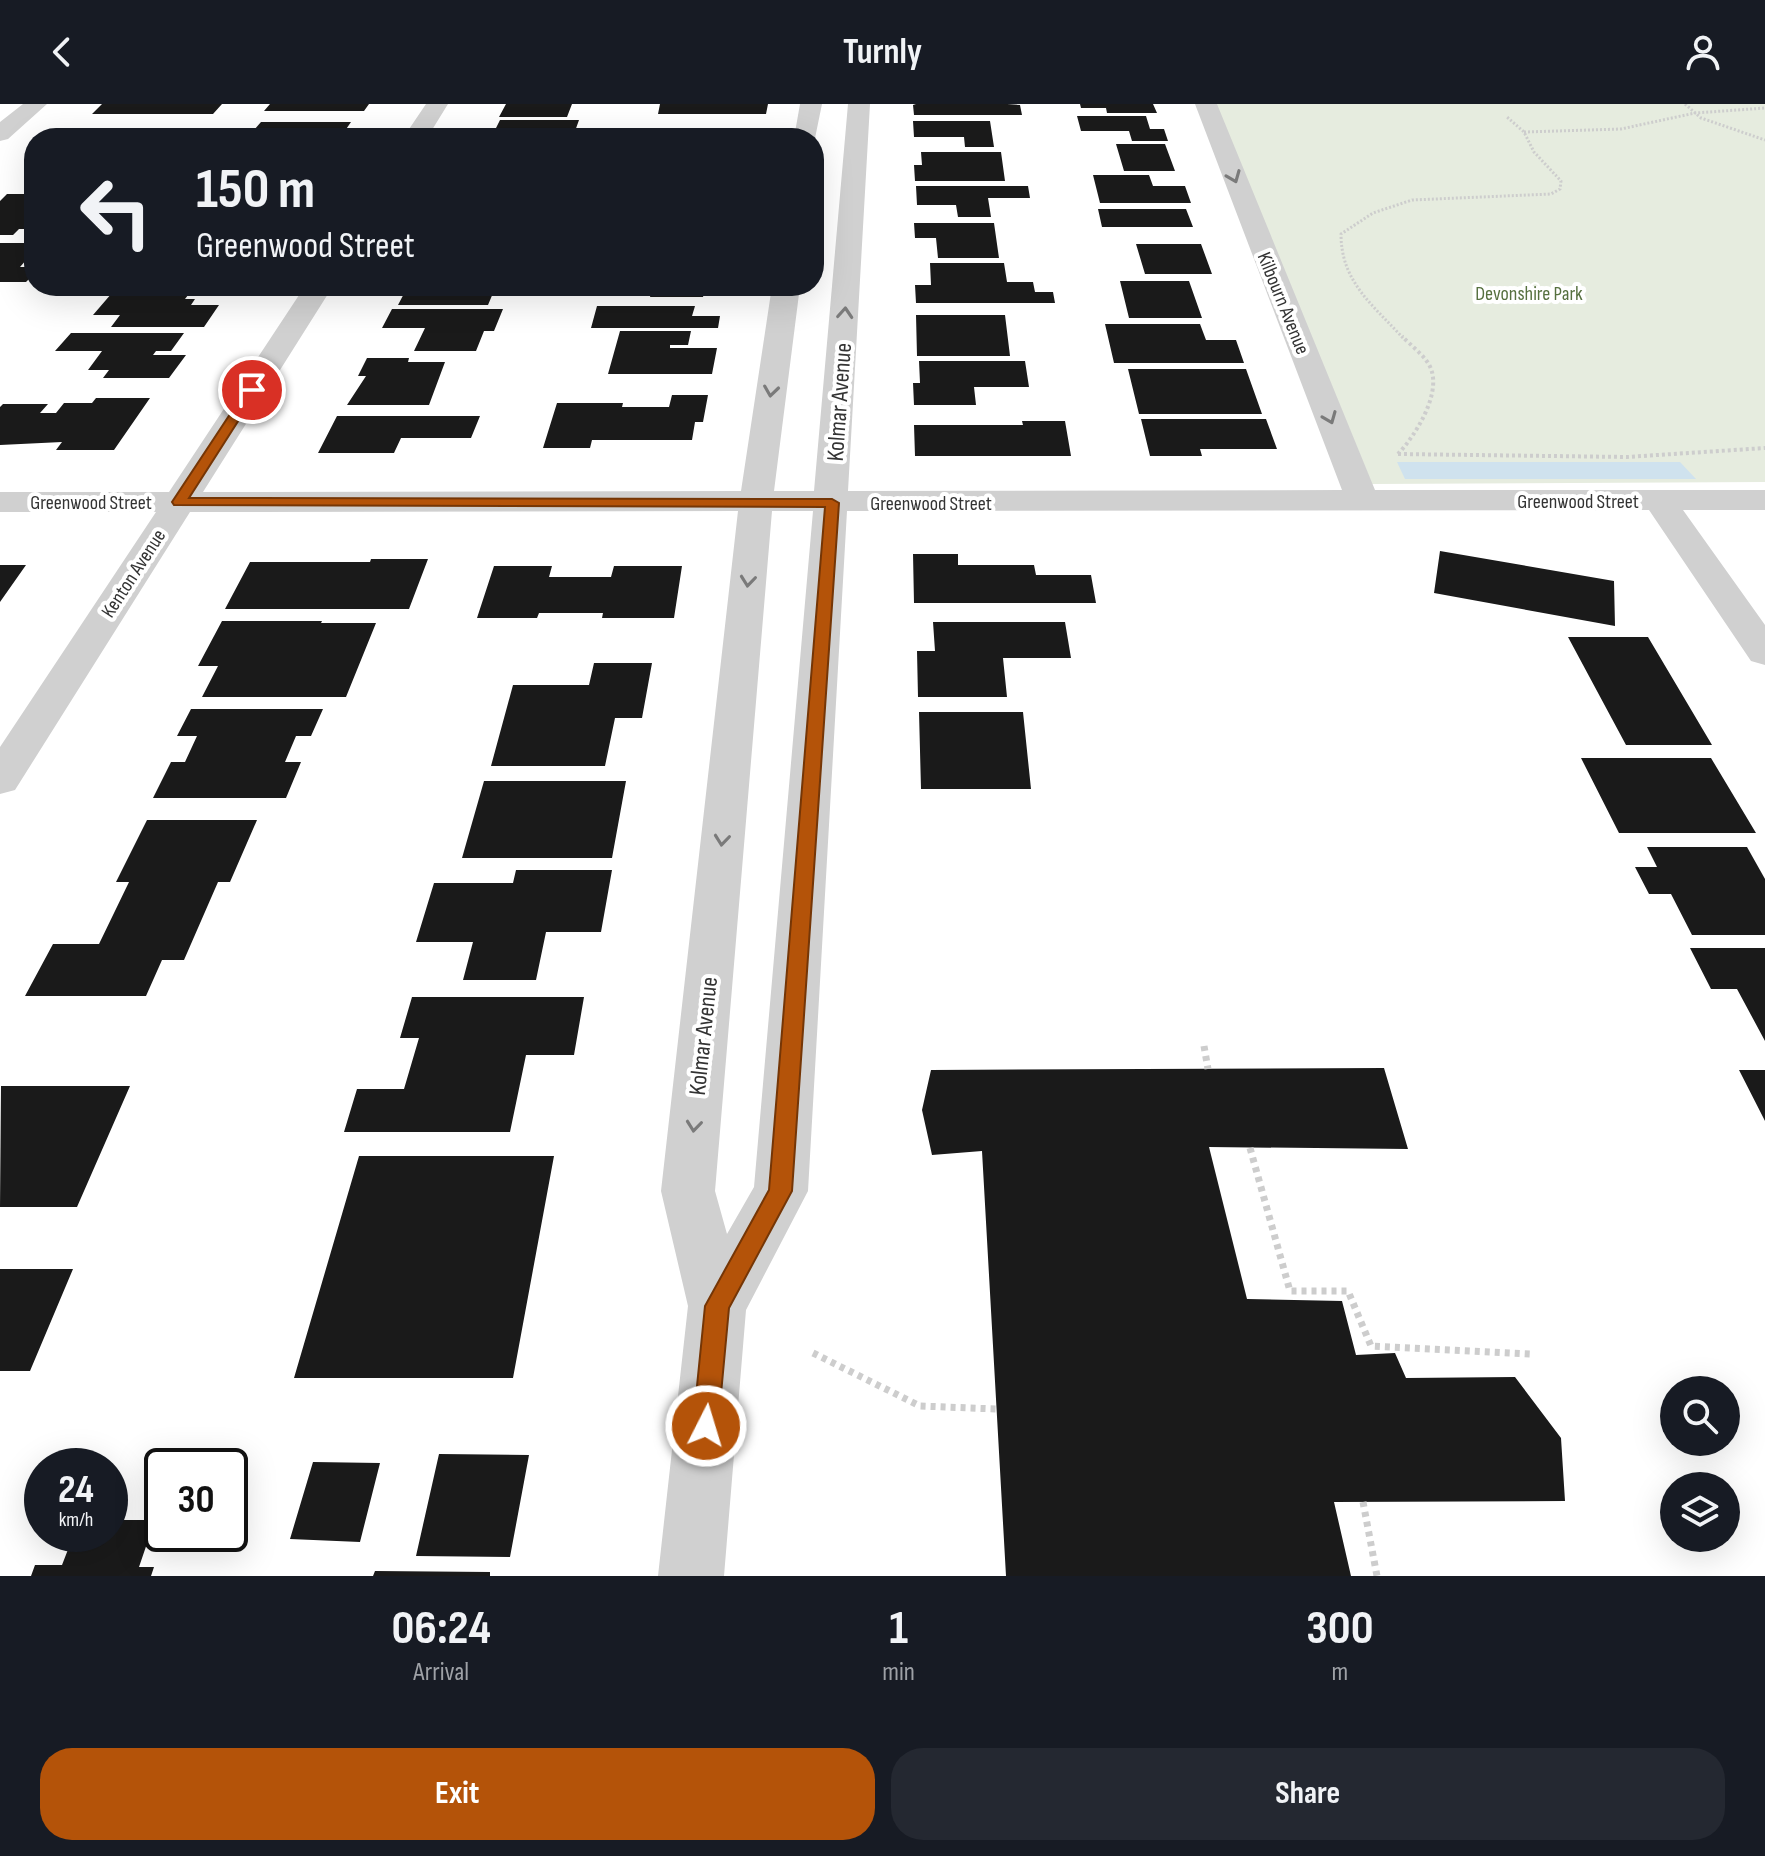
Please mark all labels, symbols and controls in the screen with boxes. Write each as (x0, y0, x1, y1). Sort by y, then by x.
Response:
icon: back (40, 30, 84, 74)
icon: person (1681, 30, 1725, 74)
text: Turnly (843, 31, 922, 74)
text: 150 m (196, 157, 315, 224)
icon: left (64, 160, 168, 264)
one-way arrow (1225, 169, 1241, 183)
text: Greenwood Street (196, 225, 415, 268)
street label: Kilbourn Avenue (1252, 249, 1314, 358)
park label: Devonshire Park (1475, 282, 1583, 306)
one-way arrow (836, 306, 853, 319)
street label: Kolmar Avenue (821, 342, 858, 462)
pin (218, 356, 286, 424)
icon: arrive (230, 368, 274, 412)
one-way arrow (763, 384, 780, 398)
one-way arrow (1320, 410, 1337, 424)
street label: Greenwood Street (1517, 490, 1639, 514)
street label: Greenwood Street (30, 491, 152, 515)
street label: Greenwood Street (870, 492, 992, 516)
street label: Kenton Avenue (96, 525, 171, 622)
one-way arrow (740, 575, 757, 588)
one-way arrow (714, 834, 731, 847)
street label: Kolmar Avenue (683, 975, 724, 1097)
one-way arrow (686, 1120, 703, 1133)
map controls (1660, 1376, 1740, 1552)
button: search (1660, 1376, 1740, 1456)
position arrow (664, 1384, 748, 1468)
speed limit sign: 30 (144, 1448, 248, 1552)
text: 24 (58, 1466, 94, 1514)
button: layers (1660, 1472, 1740, 1552)
text: km/h (59, 1508, 93, 1532)
text: 06:24 (391, 1600, 491, 1657)
text: 1 (889, 1600, 908, 1657)
text: 300 (1306, 1600, 1374, 1657)
text: Arrival (413, 1657, 469, 1688)
text: min (882, 1657, 915, 1688)
text: m (1332, 1657, 1348, 1688)
button: Exit (40, 1748, 875, 1840)
button: Share (891, 1748, 1725, 1840)

